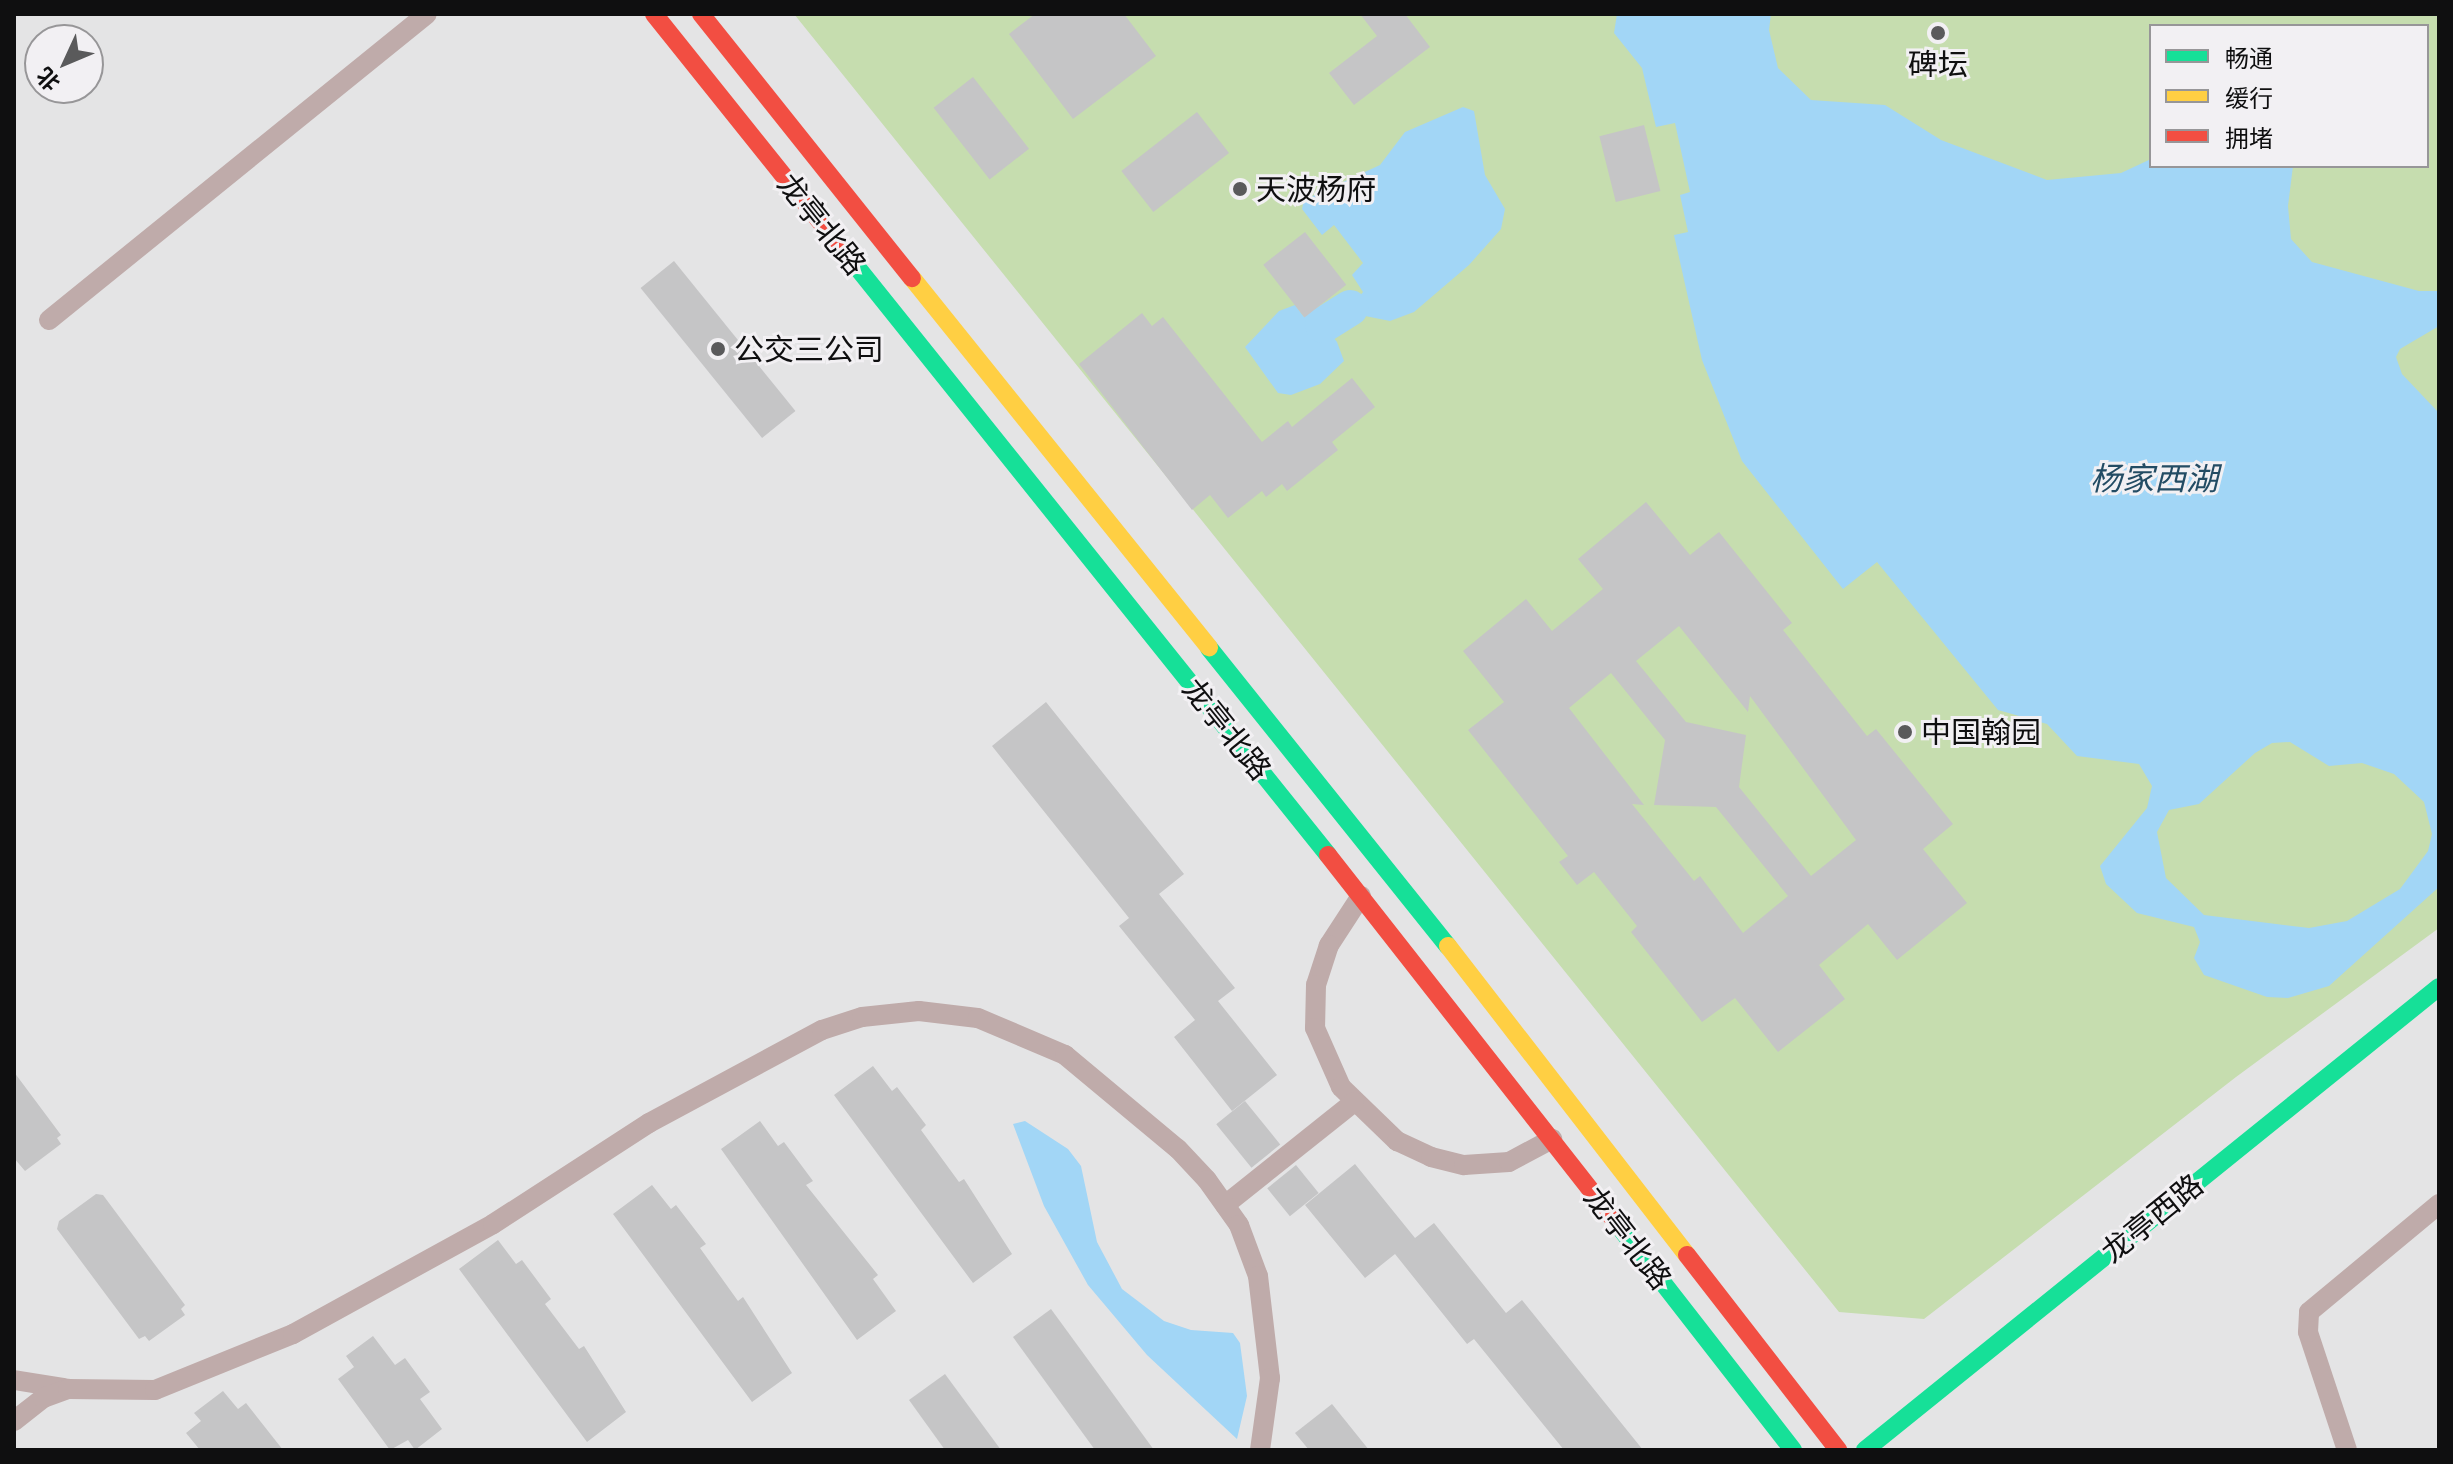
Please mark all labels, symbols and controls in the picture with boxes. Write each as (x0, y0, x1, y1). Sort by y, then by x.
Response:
north arrow (24, 24, 104, 104)
marker: 碑坛 (1929, 24, 1947, 42)
legend (2149, 24, 2429, 168)
text: 畅通 (2225, 43, 2273, 74)
place label: 碑坛 (1908, 46, 1968, 82)
text: 北 (30, 62, 66, 97)
text: 缓行 (2225, 83, 2273, 114)
text: 拥堵 (2225, 123, 2273, 154)
street label: 龙亭北路 (770, 166, 874, 282)
place label: 天波杨府 (1256, 171, 1376, 207)
marker: 天波杨府 (1231, 180, 1249, 198)
place label: 公交三公司 (734, 331, 884, 367)
marker: 公交三公司 (709, 340, 727, 358)
water label: 杨家西湖 (2090, 459, 2218, 497)
street label: 龙亭北路 (1175, 671, 1279, 787)
place label: 中国翰园 (1921, 714, 2041, 750)
marker: 中国翰园 (1896, 723, 1914, 741)
street label: 龙亭西路 (2094, 1166, 2210, 1270)
street label: 龙亭北路 (1577, 1180, 1679, 1296)

